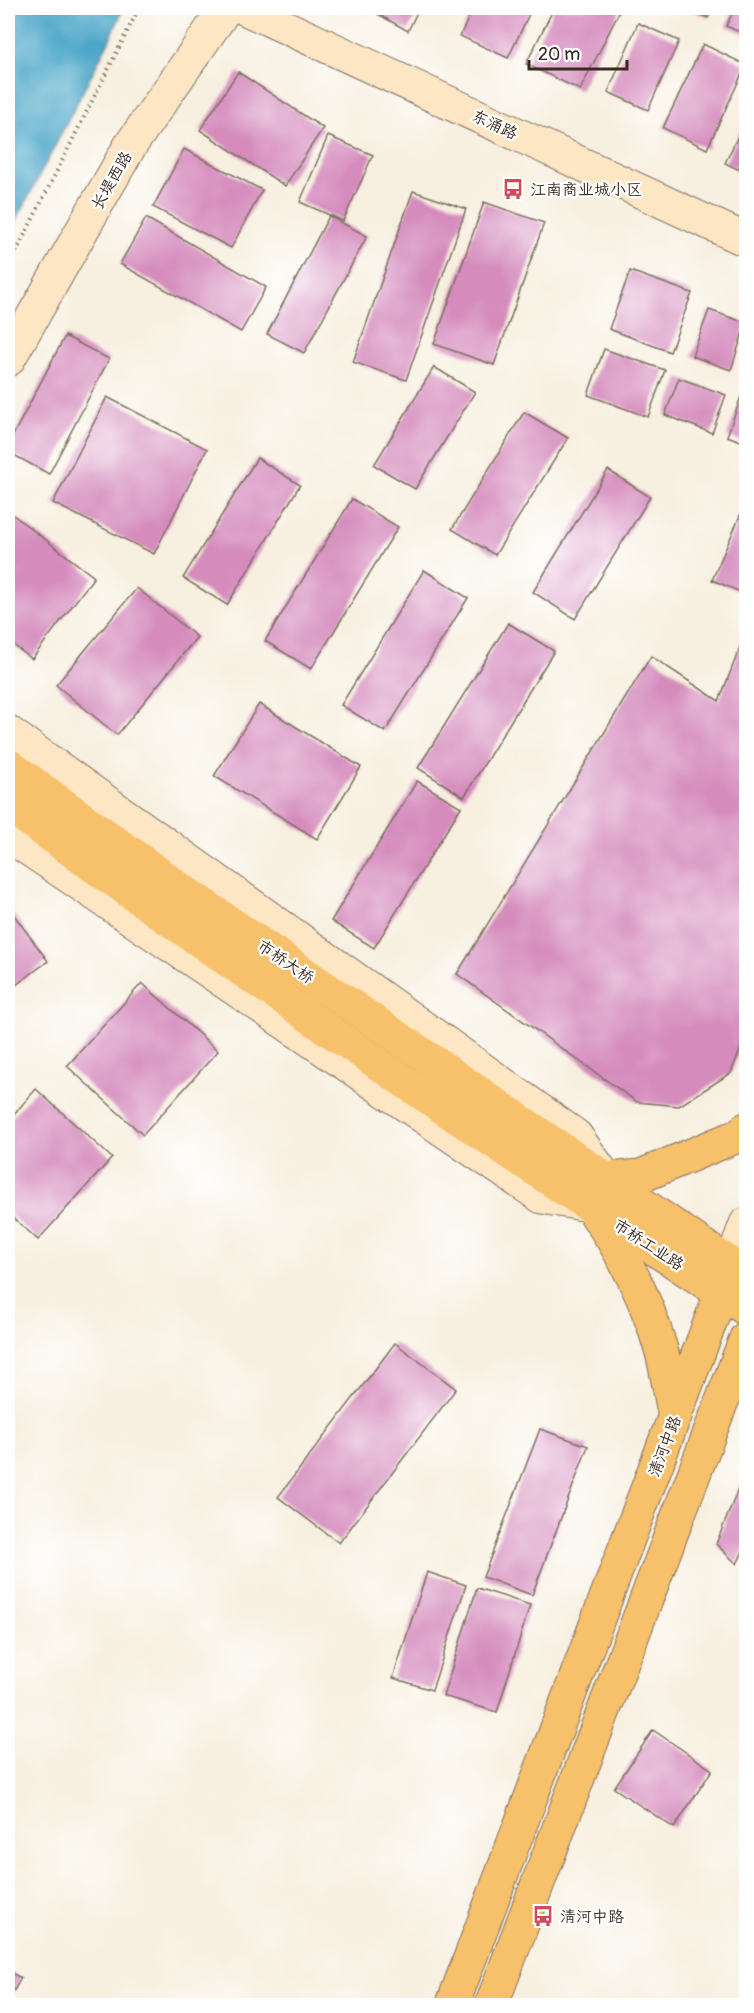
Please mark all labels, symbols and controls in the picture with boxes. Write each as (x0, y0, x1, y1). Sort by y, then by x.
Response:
scale bar (529, 33, 626, 71)
text: 20 m (538, 43, 580, 66)
street label: 东涌路 (469, 106, 521, 144)
street label: 长堤西路 (87, 148, 137, 213)
bus stop icon: 江南商业城小区 (501, 177, 525, 201)
place label: 江南商业城小区 (530, 180, 642, 200)
street label: 市桥大桥 (253, 936, 318, 988)
street label: 市桥工业路 (609, 1215, 687, 1275)
street label: 清河中路 (644, 1413, 686, 1480)
bus stop icon: 清河中路 (531, 1904, 555, 1928)
place label: 清河中路 (560, 1907, 624, 1927)

